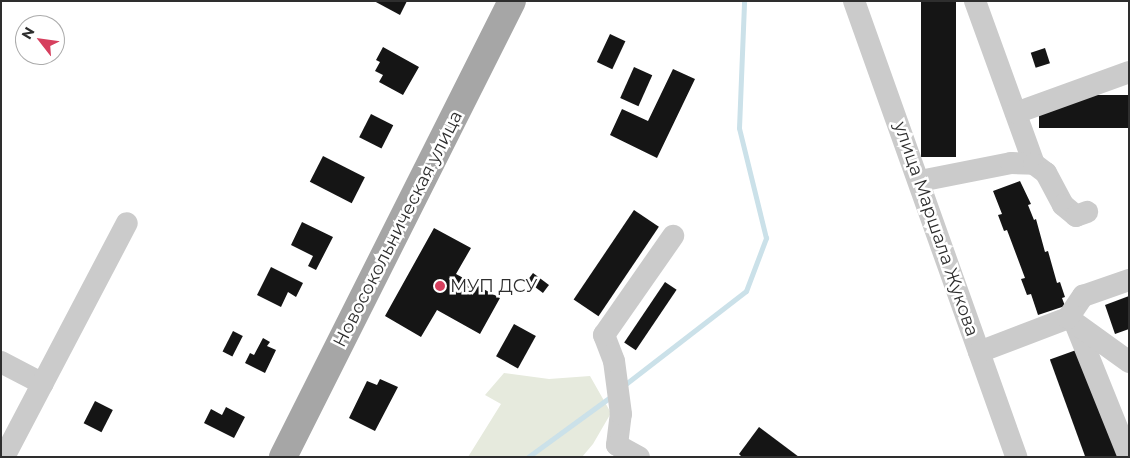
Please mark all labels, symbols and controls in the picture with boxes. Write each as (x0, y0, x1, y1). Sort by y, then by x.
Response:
north arrow (15, 15, 65, 65)
text: N (17, 24, 38, 42)
street label: Новосокольническая улица (329, 107, 467, 351)
street label: улица Маршала Жукова (889, 119, 983, 339)
place label: МУП ДСУ (450, 275, 538, 297)
marker: МУП ДСУ (434, 280, 446, 292)

